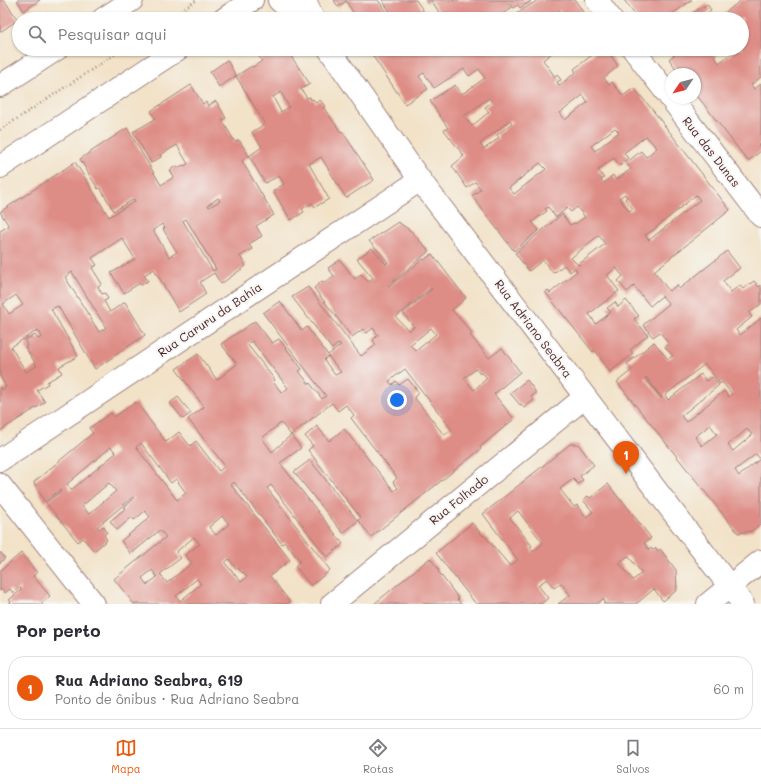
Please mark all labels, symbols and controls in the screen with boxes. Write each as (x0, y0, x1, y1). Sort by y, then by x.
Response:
search box (12, 12, 749, 56)
icon: search (26, 23, 48, 45)
text: Pesquisar aqui (58, 24, 167, 44)
north arrow (665, 68, 701, 104)
street label: Rua das Dunas (679, 113, 744, 190)
street label: Rua Adriano Seabra (492, 276, 576, 381)
street label: Rua Caruru da Bahia (154, 278, 265, 360)
your location (387, 390, 407, 410)
pin: 1 (613, 441, 639, 474)
street label: Rua Folhado (426, 471, 491, 528)
text: Por perto (16, 619, 100, 641)
text: Rua Adriano Seabra, 619 (55, 670, 243, 690)
text: 1 (27, 680, 33, 697)
text: 60 m (714, 680, 744, 697)
text: Ponto de ônibus · Rua Adriano Seabra (55, 690, 299, 707)
tab: Mapa (111, 737, 141, 776)
tab: Rotas (363, 737, 394, 776)
tab: Salvos (616, 737, 650, 776)

